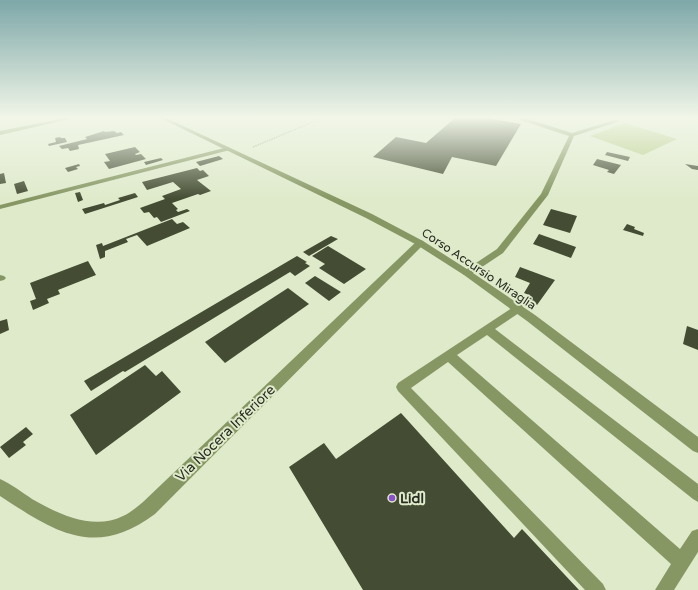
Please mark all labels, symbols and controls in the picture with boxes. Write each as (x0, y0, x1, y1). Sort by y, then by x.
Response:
street label: Corso Accursio Miraglia (419, 225, 539, 313)
street label: Via Nocera Inferiore (172, 381, 279, 485)
place label: Lidl (400, 490, 424, 507)
marker: Lidl (387, 493, 397, 503)

